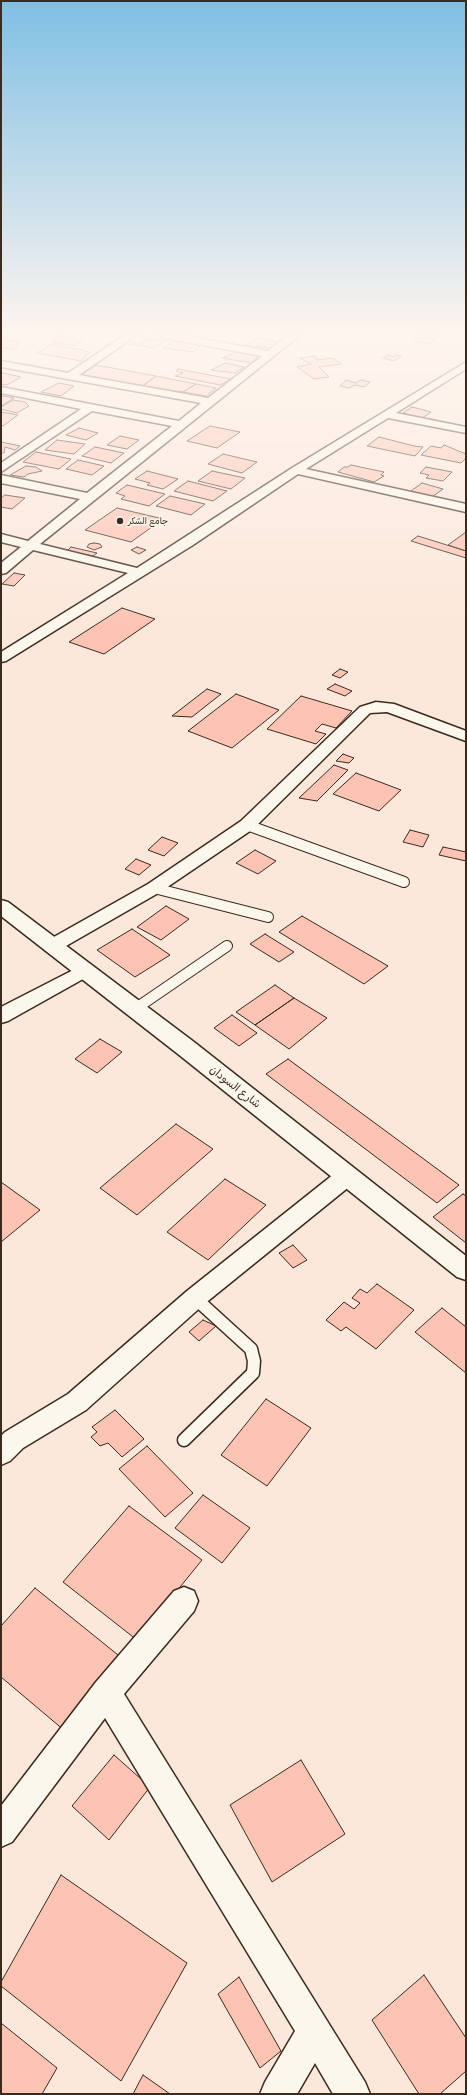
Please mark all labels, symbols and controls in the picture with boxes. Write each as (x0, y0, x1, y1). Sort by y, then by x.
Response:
marker: جامع الشكر (115, 516, 125, 526)
place label: جامع الشكر (128, 516, 168, 526)
street label: شارع السودان (207, 1063, 263, 1111)

